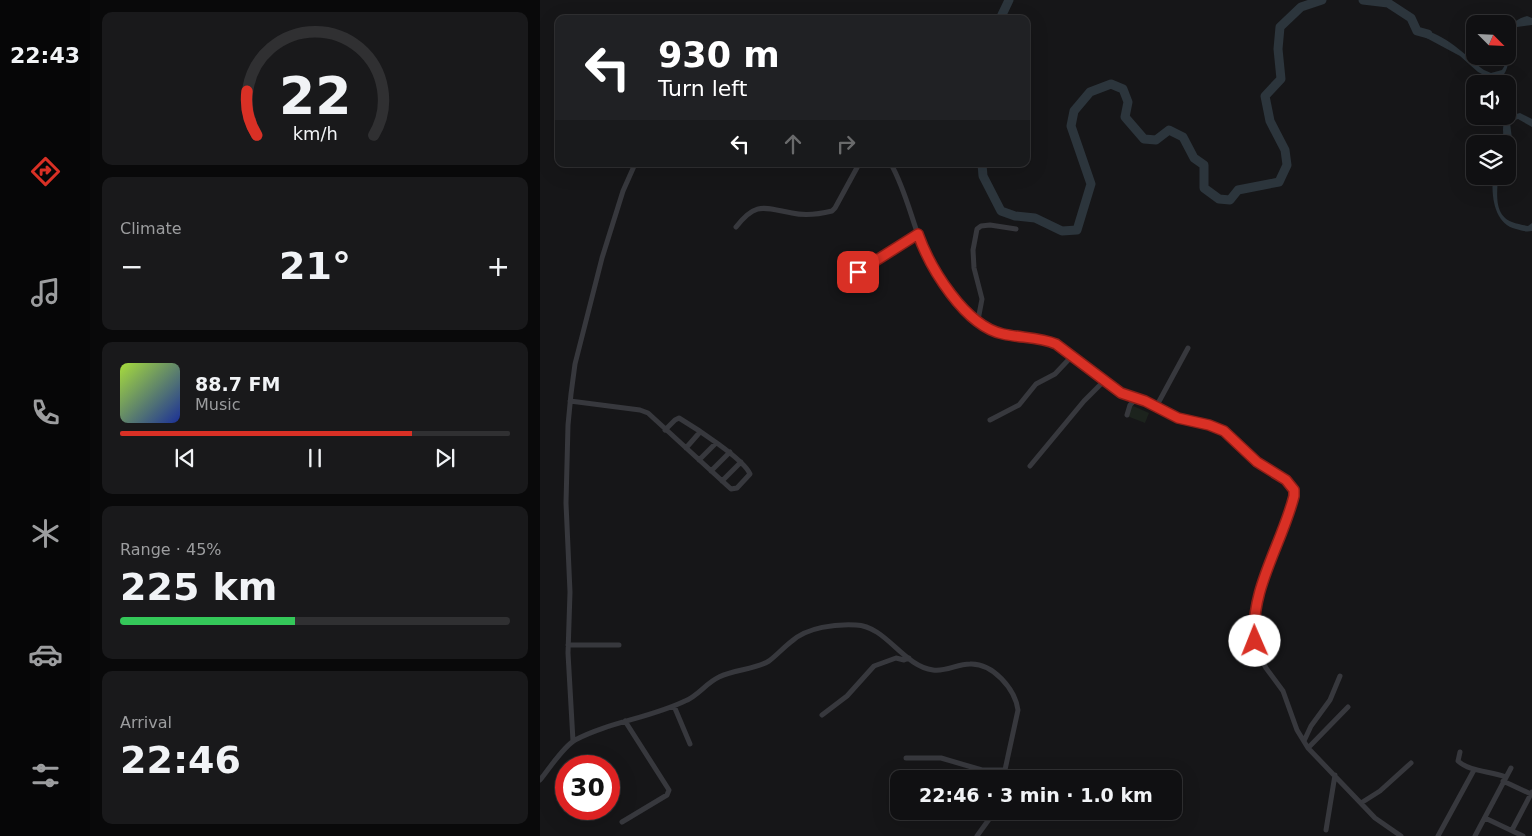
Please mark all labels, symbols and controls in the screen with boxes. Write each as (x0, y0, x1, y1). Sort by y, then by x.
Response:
north arrow (1466, 15, 1516, 65)
map controls (1466, 15, 1516, 185)
icon: left (575, 35, 640, 100)
text: 930 m (658, 35, 780, 75)
text: 22:43 (10, 43, 80, 68)
text: 22 (279, 66, 351, 126)
button: sound (1466, 75, 1516, 125)
text: Turn left (658, 76, 747, 101)
text: km/h (292, 123, 338, 144)
icon: left (726, 130, 754, 158)
icon: ahead (779, 130, 807, 158)
icon: right (832, 130, 860, 158)
button: layers (1466, 135, 1516, 185)
icon: directions (28, 154, 63, 189)
text: Climate (120, 219, 182, 238)
text: 21° (279, 244, 351, 288)
text: − (120, 250, 143, 283)
text: + (487, 250, 510, 283)
pin (837, 251, 879, 293)
icon: arrive (844, 258, 872, 286)
icon: music (28, 275, 63, 310)
text: 88.7 FM (195, 373, 280, 395)
icon: phone (28, 395, 63, 430)
text: Music (195, 395, 241, 414)
icon: previous (171, 444, 199, 472)
icon: pause (301, 444, 329, 472)
icon: next (431, 444, 459, 472)
icon: climate (28, 516, 63, 551)
text: Range · 45% (120, 540, 222, 559)
text: 225 km (120, 565, 277, 609)
position arrow (1228, 614, 1280, 666)
icon: car (28, 637, 63, 672)
text: Arrival (120, 713, 172, 732)
text: 22:46 (120, 738, 241, 782)
speed limit sign: 30 (555, 755, 620, 820)
icon: filters (28, 758, 63, 793)
text: 22:46 · 3 min · 1.0 km (919, 784, 1153, 806)

